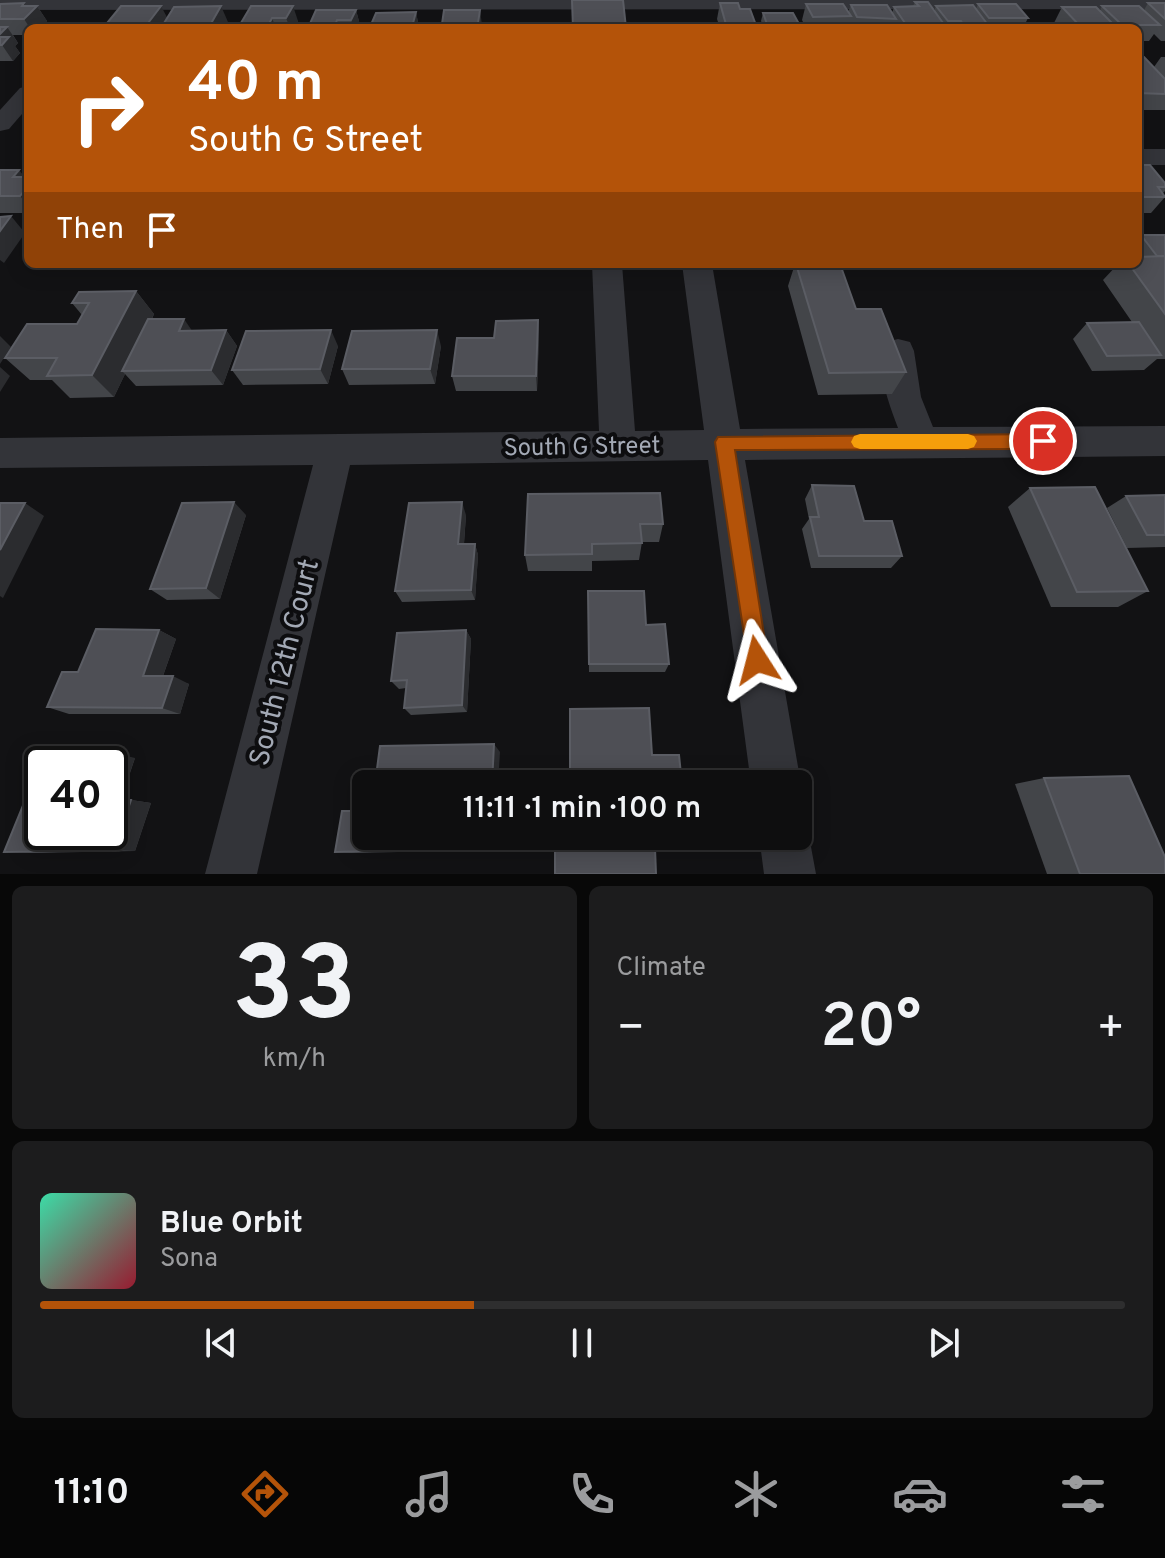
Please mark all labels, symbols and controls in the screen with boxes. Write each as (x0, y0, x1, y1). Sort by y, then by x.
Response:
text: 40 m (188, 50, 324, 120)
icon: right (56, 56, 160, 160)
text: South G Street (188, 119, 423, 165)
icon: arrive (140, 208, 184, 252)
text: Then (56, 212, 124, 249)
pin (1009, 407, 1077, 475)
icon: arrive (1021, 419, 1065, 463)
street label: South G Street (503, 432, 661, 464)
street label: South 12th Court (243, 556, 329, 770)
position arrow (715, 618, 799, 702)
speed limit sign: 40 (24, 746, 128, 850)
text: 11:11 · 1 min · 100 m (463, 791, 701, 828)
text: 33 (232, 925, 357, 1057)
text: Climate (617, 952, 706, 985)
text: 20° (820, 992, 921, 1068)
text: − (617, 1002, 645, 1058)
text: + (1097, 1002, 1125, 1058)
text: km/h (263, 1043, 326, 1076)
text: Blue Orbit (160, 1206, 303, 1243)
text: Sona (160, 1243, 218, 1276)
icon: previous (199, 1321, 243, 1365)
icon: pause (560, 1321, 604, 1365)
icon: next (922, 1321, 966, 1365)
icon: directions (237, 1466, 293, 1522)
icon: music (401, 1466, 457, 1522)
icon: phone (564, 1466, 620, 1522)
icon: climate (728, 1466, 784, 1522)
icon: car (892, 1466, 948, 1522)
icon: filters (1055, 1466, 1111, 1522)
text: 11:10 (54, 1471, 129, 1517)

